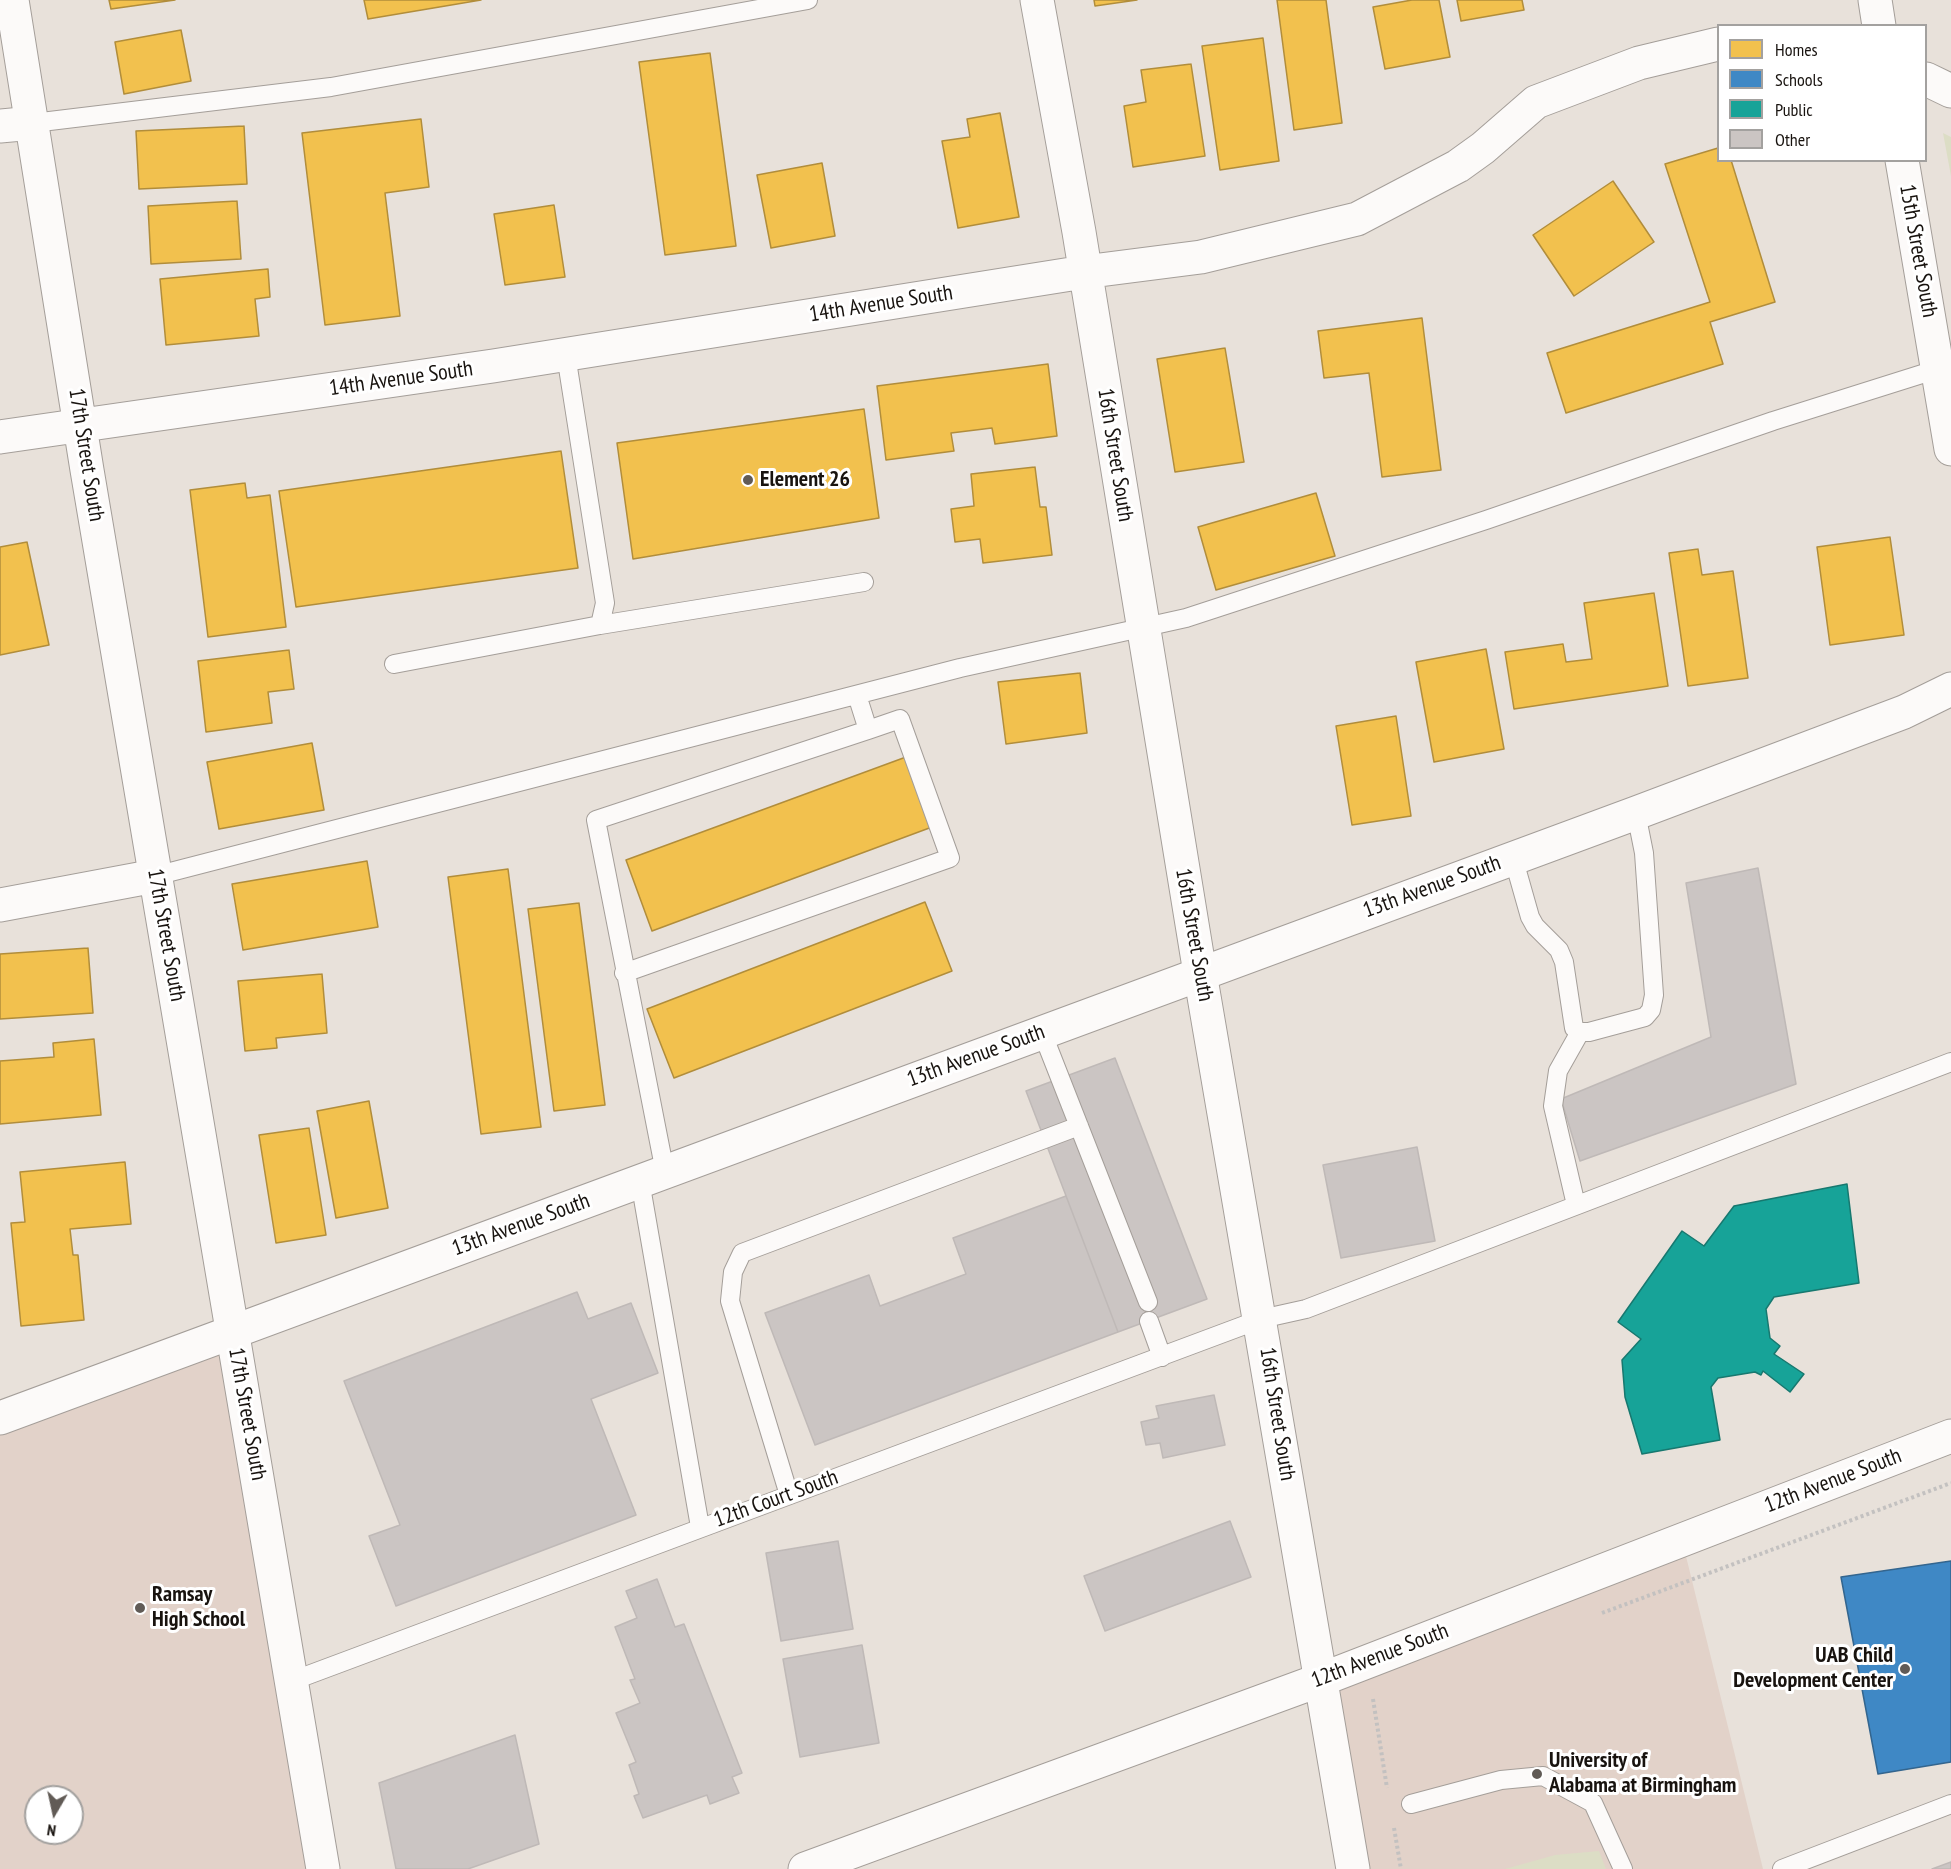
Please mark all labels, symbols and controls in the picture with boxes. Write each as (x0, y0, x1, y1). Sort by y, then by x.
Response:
legend (1717, 24, 1927, 162)
text: Homes (1775, 38, 1818, 61)
text: Schools (1775, 68, 1823, 91)
text: Public (1775, 98, 1813, 121)
text: Other (1775, 128, 1810, 151)
street label: 15th Street South (1893, 182, 1943, 320)
street label: 14th Avenue South (807, 280, 955, 328)
street label: 14th Avenue South (328, 356, 474, 402)
street label: 16th Street South (1091, 386, 1139, 524)
street label: 17th Street South (62, 387, 110, 523)
place label: Element 26 (760, 467, 850, 493)
marker: Element 26 (741, 473, 755, 487)
street label: 13th Avenue South (1360, 850, 1504, 924)
street label: 16th Street South (1169, 866, 1219, 1004)
street label: 17th Street South (141, 867, 191, 1003)
street label: 13th Avenue South (904, 1019, 1048, 1093)
street label: 13th Avenue South (449, 1188, 593, 1262)
street label: 16th Street South (1253, 1345, 1301, 1483)
street label: 17th Street South (222, 1346, 272, 1482)
street label: 12th Avenue South (1761, 1443, 1905, 1519)
street label: 12th Court South (710, 1464, 842, 1534)
place label: Ramsay High School (152, 1582, 245, 1634)
marker: Ramsay High School (133, 1601, 147, 1615)
street label: 12th Avenue South (1308, 1618, 1452, 1694)
place label: UAB Child Development Center (1733, 1643, 1893, 1694)
marker: UAB Child Development Center (1898, 1662, 1912, 1676)
place label: University of Alabama at Birmingham (1549, 1748, 1736, 1800)
marker: University of Alabama at Birmingham (1530, 1767, 1544, 1781)
north arrow (24, 1785, 84, 1845)
text: N (46, 1820, 57, 1841)

